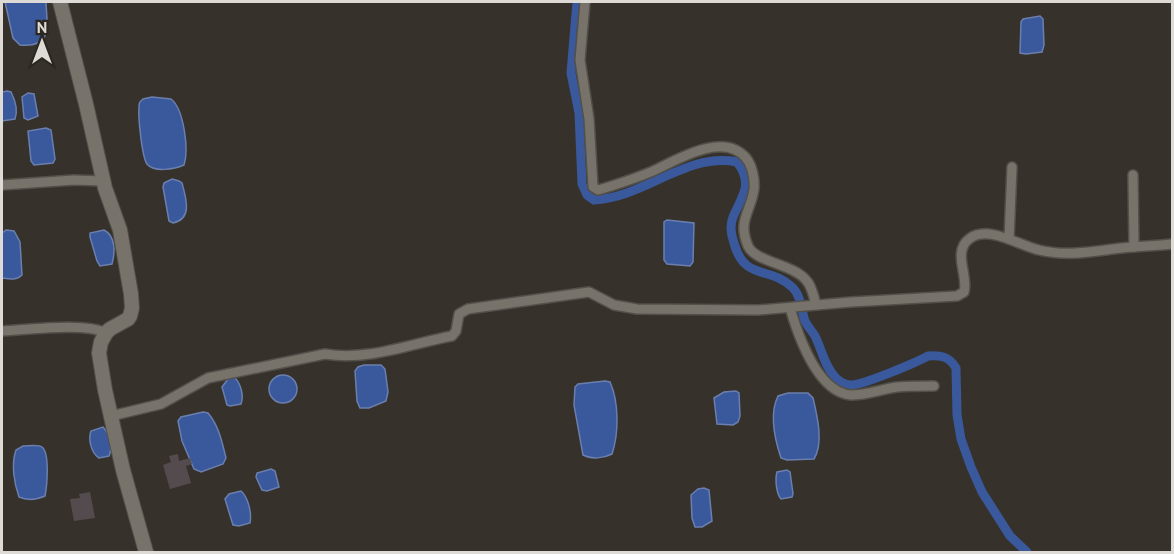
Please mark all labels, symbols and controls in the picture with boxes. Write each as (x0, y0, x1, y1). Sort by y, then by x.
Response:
north arrow (12, 12, 72, 72)
text: N (37, 17, 47, 37)

